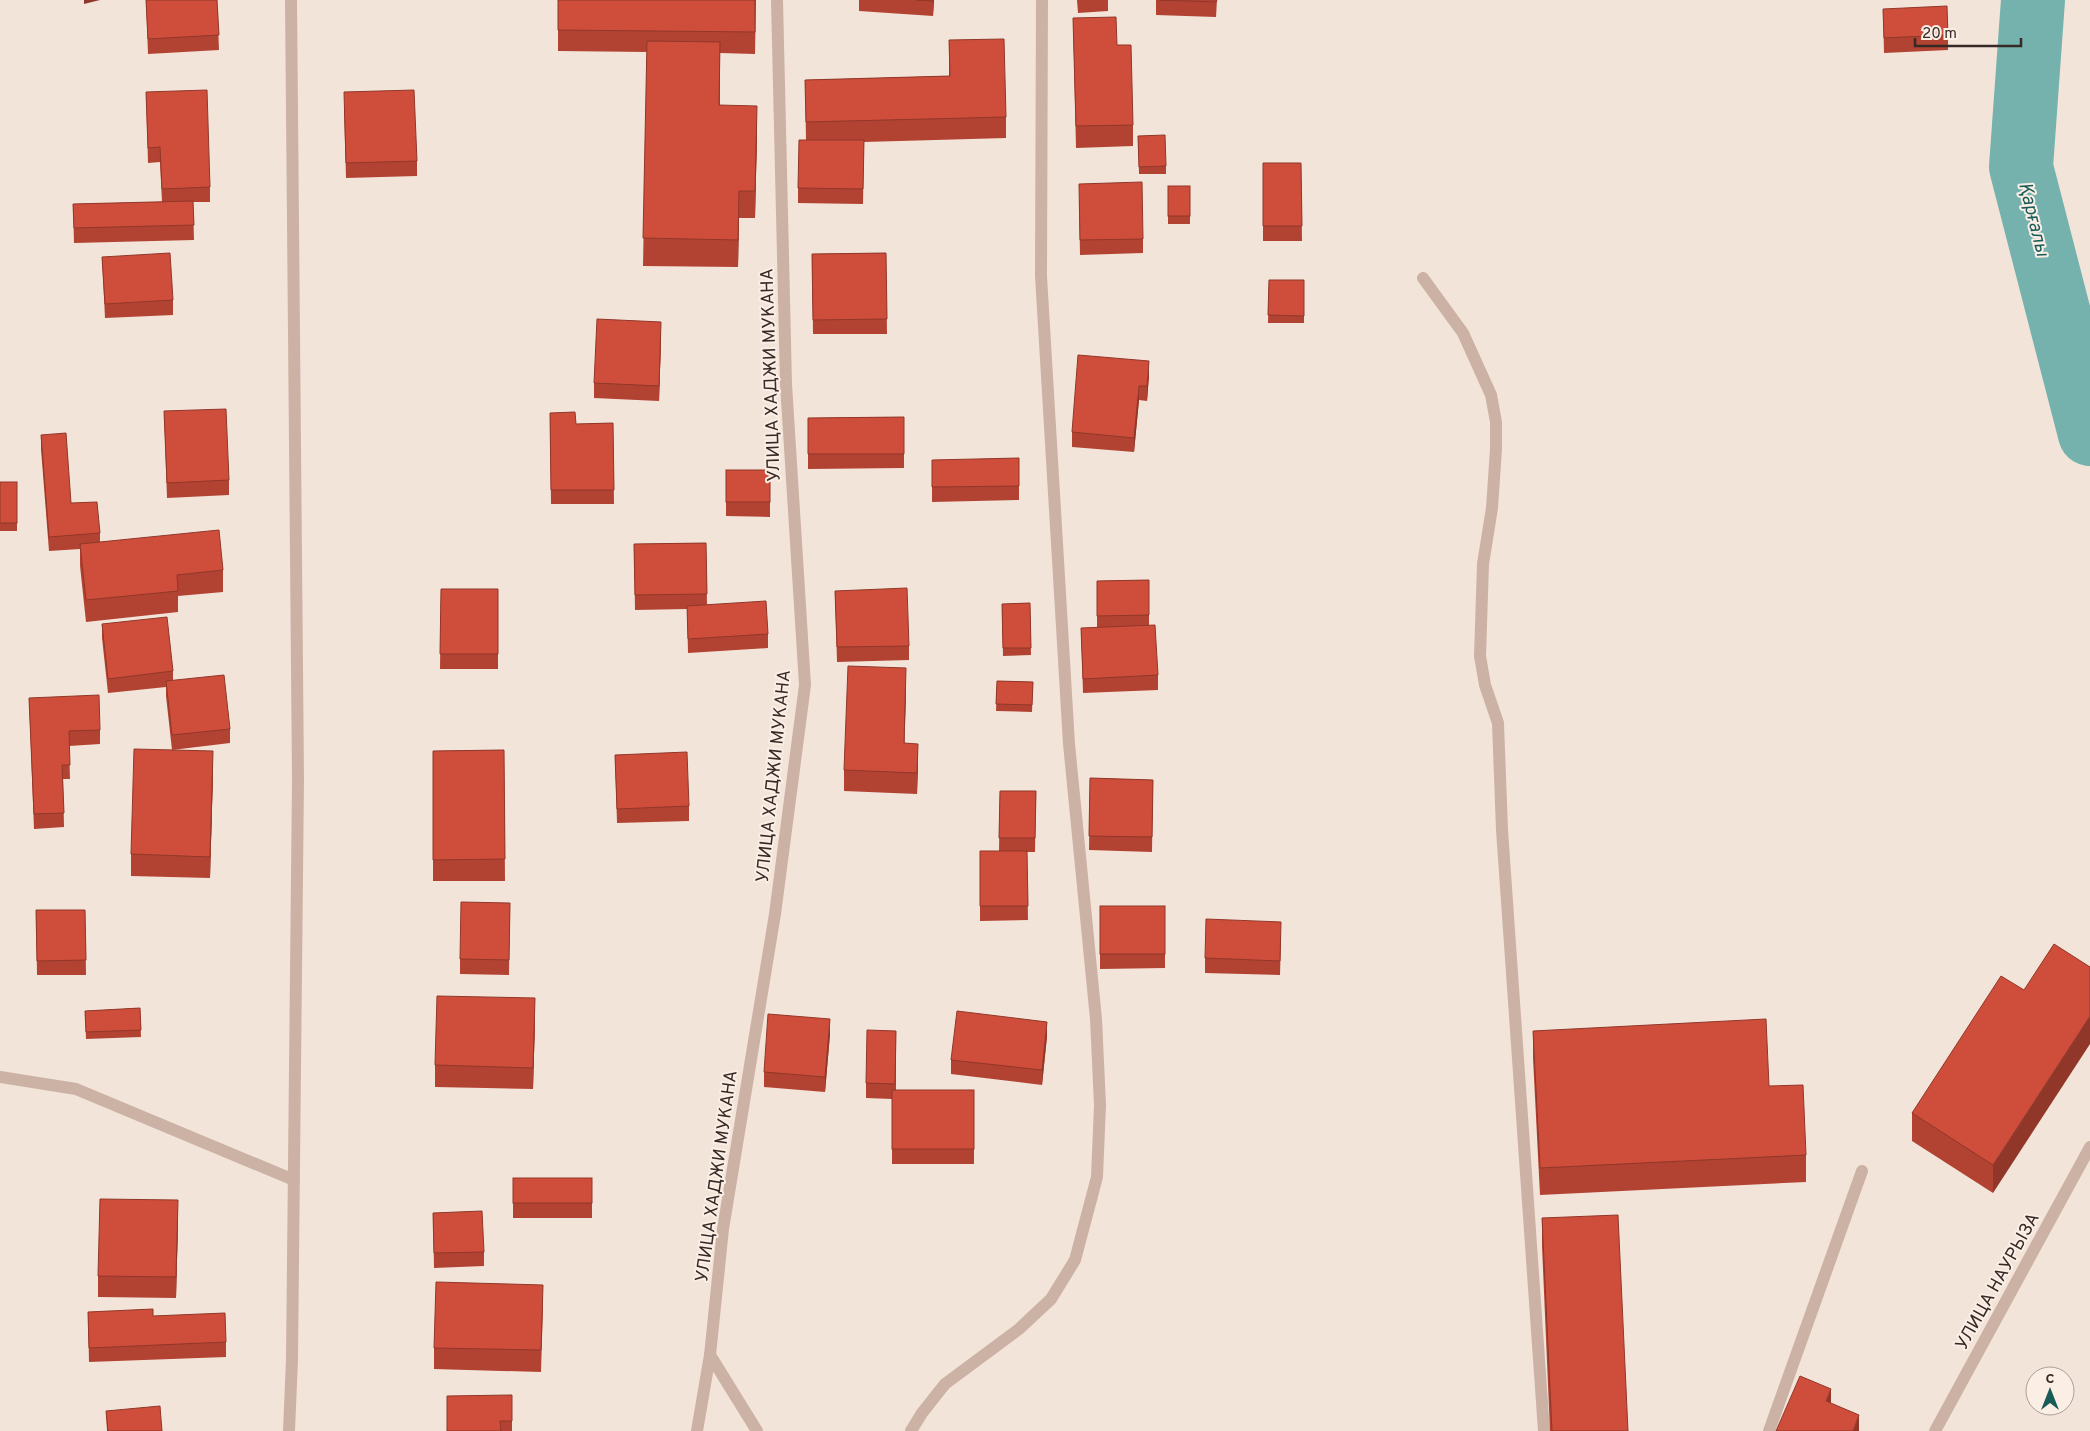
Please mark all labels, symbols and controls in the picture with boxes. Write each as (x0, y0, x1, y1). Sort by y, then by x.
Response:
scale bar (1915, 15, 2021, 47)
text: 20 m (1922, 25, 1957, 44)
water label: Қарғалы (2012, 180, 2054, 260)
street label: УЛИЦА ХАДЖИ МУКАНА (756, 268, 787, 482)
street label: УЛИЦА ХАДЖИ МУКАНА (752, 669, 797, 884)
street label: УЛИЦА ХАДЖИ МУКАНА (691, 1069, 744, 1284)
street label: УЛИЦА НАУРЫЗА (1951, 1209, 2046, 1354)
north arrow (2025, 1366, 2075, 1416)
text: С (2046, 1371, 2055, 1388)

